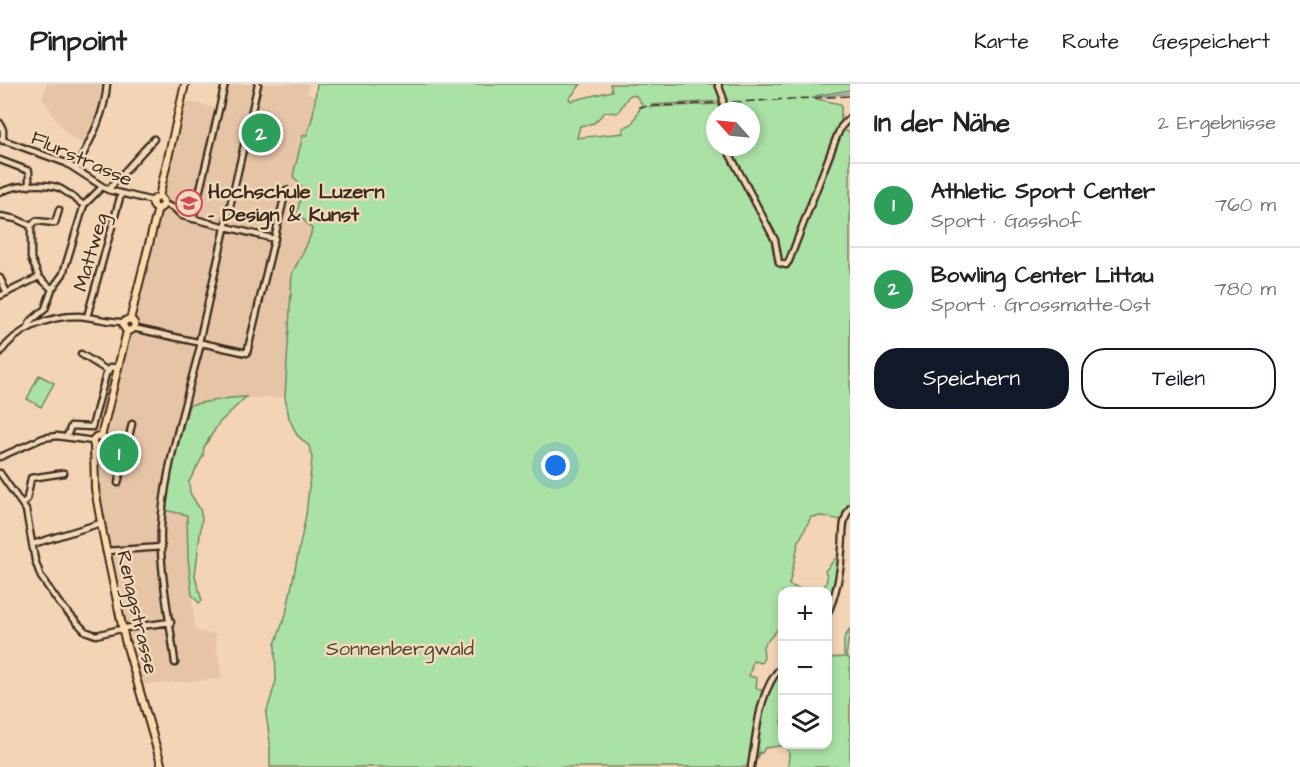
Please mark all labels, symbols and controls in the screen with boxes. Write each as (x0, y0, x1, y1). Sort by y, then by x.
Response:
text: Pinpoint (30, 22, 127, 61)
text: Karte (974, 27, 1029, 56)
text: Route (1062, 27, 1119, 56)
text: Gespeichert (1152, 27, 1270, 56)
north arrow (706, 102, 760, 156)
text: In der Nähe (874, 105, 1010, 141)
text: 2 Ergebnisse (1157, 109, 1276, 137)
pin: 2 (242, 110, 280, 156)
street label: Flurstrasse (26, 124, 137, 194)
text: Athletic Sport Center (931, 176, 1155, 207)
place label: Hochschule Luzern - Design & Kunst (208, 178, 384, 230)
school or university icon: Hochschule Luzern - Design & Kunst (174, 188, 204, 218)
text: 1 (892, 191, 895, 219)
text: 760 m (1215, 191, 1276, 219)
text: Sport · Gasshof (931, 207, 1081, 235)
street label: Mattweg (66, 210, 116, 295)
text: Bowling Center Littau (931, 260, 1154, 291)
text: 2 (888, 275, 899, 303)
text: 780 m (1215, 275, 1276, 303)
text: Sport · Grossmatte-Ost (931, 291, 1151, 319)
button: Speichern (874, 348, 1069, 409)
button: Teilen (1081, 348, 1276, 409)
pin: 1 (100, 430, 138, 476)
your location (541, 451, 570, 480)
street label: Renggstrasse (108, 548, 165, 677)
map controls (778, 587, 832, 749)
button: + (778, 587, 832, 641)
park label: Sonnenbergwald (326, 635, 474, 664)
button: − (778, 641, 832, 695)
button: layers (778, 695, 832, 749)

